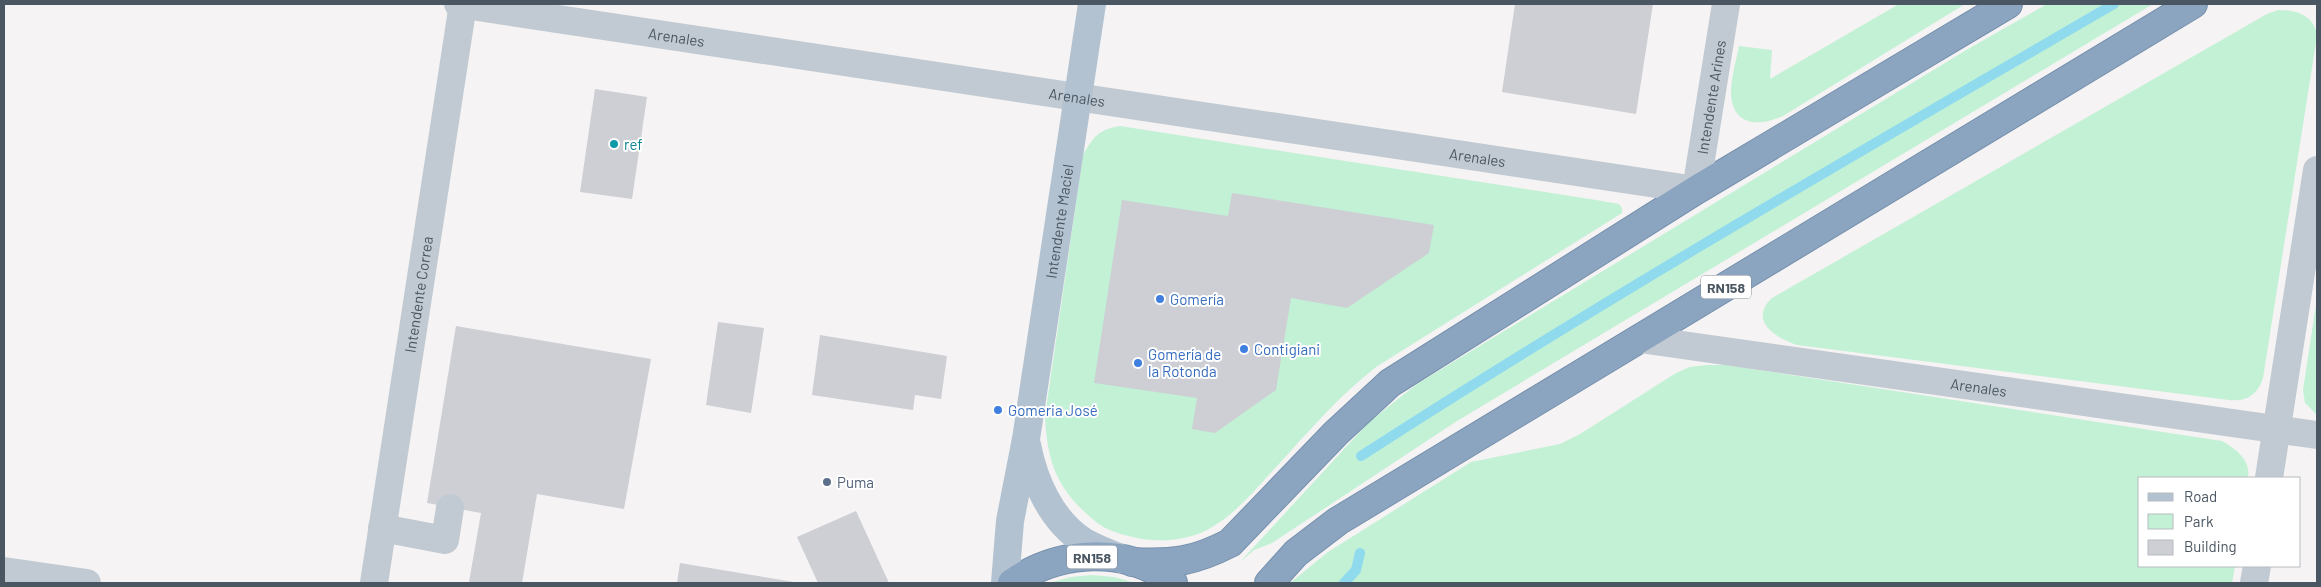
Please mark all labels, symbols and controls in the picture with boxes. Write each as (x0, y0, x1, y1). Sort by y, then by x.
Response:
street label: Arenales (647, 24, 706, 50)
street label: Intendente Arines (1693, 39, 1729, 155)
street label: Arenales (1048, 84, 1106, 110)
place label: ref (624, 135, 643, 153)
marker: ref (608, 138, 620, 150)
street label: Arenales (1448, 144, 1507, 170)
street label: Intendente Maciel (1041, 163, 1077, 280)
street label: Intendente Correa (401, 235, 436, 354)
road number: RN158 (1701, 276, 1751, 298)
place label: Gomería (1170, 290, 1224, 308)
marker: Gomería (1154, 293, 1166, 305)
place label: Contigiani (1254, 340, 1320, 358)
marker: Contigiani (1238, 343, 1250, 355)
place label: Gomería de la Rotonda (1148, 345, 1221, 380)
marker: Gomería de la Rotonda (1132, 357, 1144, 369)
street label: Arenales (1949, 374, 2008, 400)
place label: Gomeria José (1008, 401, 1098, 419)
marker: Gomeria José (992, 404, 1004, 416)
place label: Puma (837, 473, 874, 491)
marker: Puma (821, 476, 833, 488)
legend (2138, 477, 2301, 567)
text: Road (2184, 487, 2217, 505)
text: Park (2184, 512, 2214, 530)
text: Building (2184, 537, 2237, 555)
road number: RN158 (1067, 546, 1117, 568)

